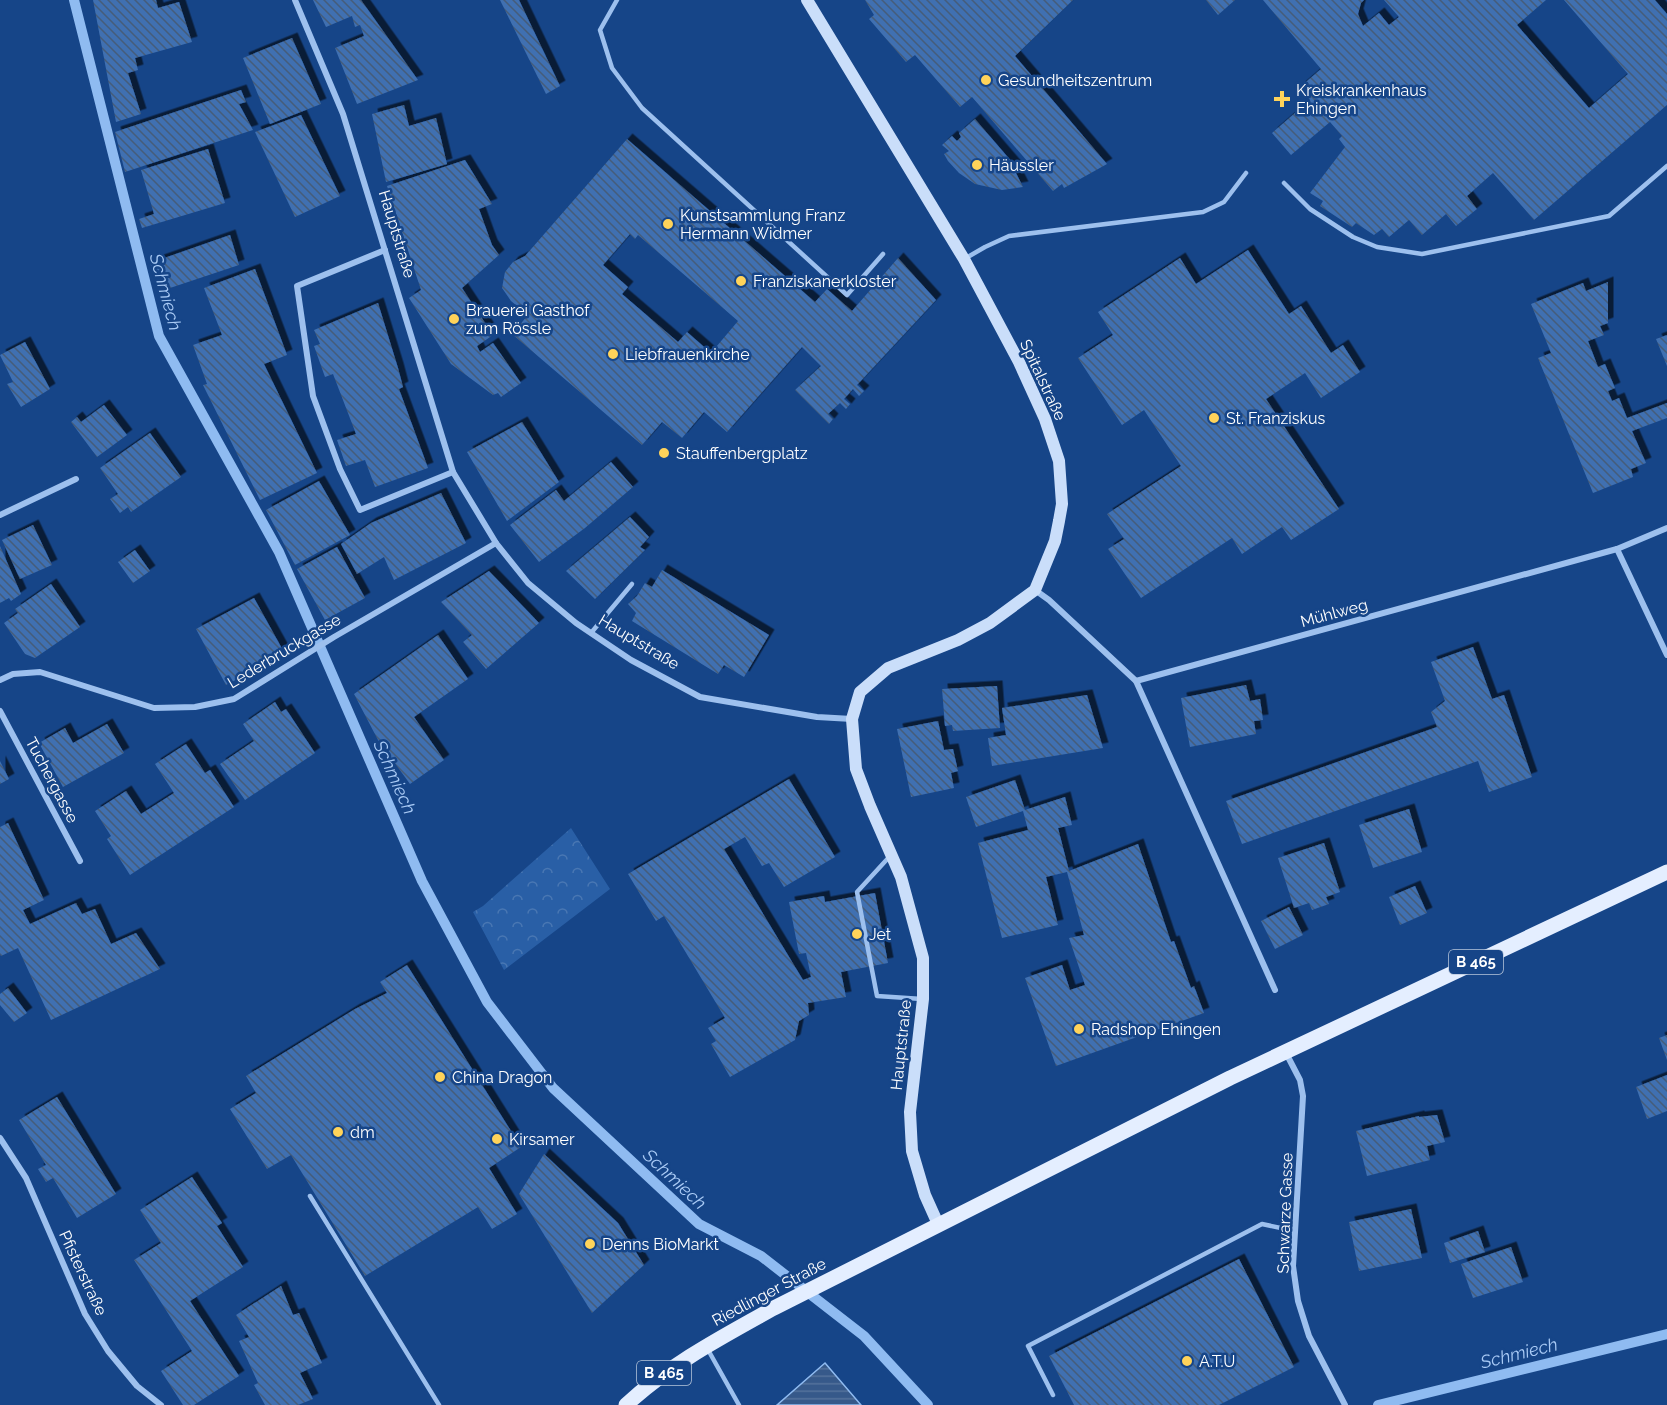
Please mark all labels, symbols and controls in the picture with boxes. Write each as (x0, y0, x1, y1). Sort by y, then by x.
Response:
place label: Gesundheitszentrum (998, 71, 1152, 90)
marker: Gesundheitszentrum (979, 73, 993, 87)
place label: Kreiskrankenhaus Ehingen (1296, 81, 1427, 118)
marker: Kreiskrankenhaus Ehingen (1273, 90, 1291, 108)
place label: Häussler (989, 156, 1054, 175)
marker: Häussler (970, 158, 984, 172)
street label: Hauptstraße (375, 188, 419, 280)
place label: Kunstsammlung Franz Hermann Widmer (680, 206, 845, 243)
marker: Kunstsammlung Franz Hermann Widmer (661, 217, 675, 231)
water label: Schmiech (145, 250, 186, 333)
place label: Franziskanerkloster (753, 272, 897, 291)
marker: Franziskanerkloster (734, 274, 748, 288)
place label: Brauerei Gasthof zum Rössle (466, 301, 590, 338)
marker: Brauerei Gasthof zum Rössle (447, 312, 461, 326)
street label: Spitalstraße (1016, 337, 1070, 423)
place label: Liebfrauenkirche (625, 345, 750, 364)
marker: Liebfrauenkirche (606, 347, 620, 361)
place label: St. Franziskus (1226, 409, 1326, 428)
marker: St. Franziskus (1207, 411, 1221, 425)
place label: Stauffenbergplatz (676, 444, 808, 463)
marker: Stauffenbergplatz (657, 446, 671, 460)
street label: Mühlweg (1298, 595, 1370, 631)
street label: Lederbruckgasse (224, 610, 344, 692)
street label: Hauptstraße (595, 611, 683, 673)
street label: Tuchergasse (21, 734, 83, 826)
water label: Schmiech (369, 736, 421, 817)
place label: Jet (869, 925, 892, 944)
marker: Jet (850, 927, 864, 941)
road number: B 465 (1449, 950, 1503, 974)
street label: Hauptstraße (887, 999, 915, 1091)
place label: Radshop Ehingen (1091, 1020, 1221, 1039)
marker: Radshop Ehingen (1072, 1022, 1086, 1036)
place label: China Dragon (452, 1068, 552, 1087)
marker: China Dragon (433, 1070, 447, 1084)
place label: dm (350, 1123, 375, 1142)
marker: dm (331, 1125, 345, 1139)
place label: Kirsamer (509, 1130, 575, 1149)
marker: Kirsamer (490, 1132, 504, 1146)
water label: Schmiech (638, 1144, 711, 1214)
street label: Schwarze Gasse (1273, 1152, 1297, 1274)
street label: Pfisterstraße (55, 1227, 111, 1319)
place label: Denns BioMarkt (602, 1235, 720, 1254)
marker: Denns BioMarkt (583, 1237, 597, 1251)
street label: Riedlinger Straße (709, 1254, 829, 1330)
water label: Schmiech (1477, 1333, 1560, 1373)
place label: A.T.U (1199, 1352, 1235, 1371)
marker: A.T.U (1180, 1354, 1194, 1368)
road number: B 465 (637, 1361, 691, 1385)

